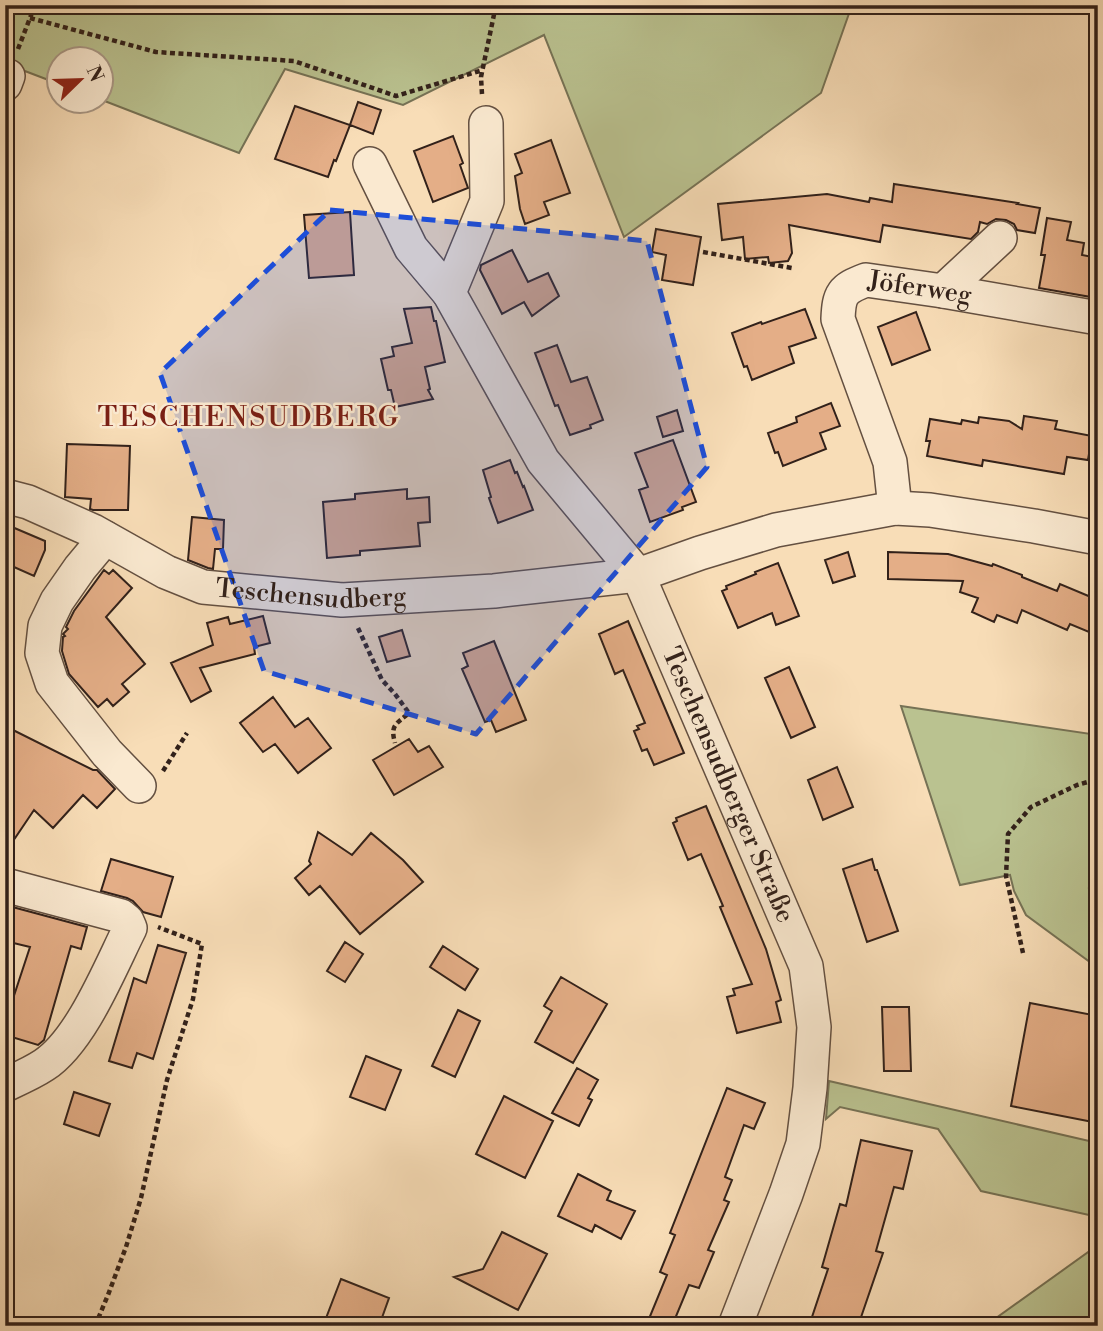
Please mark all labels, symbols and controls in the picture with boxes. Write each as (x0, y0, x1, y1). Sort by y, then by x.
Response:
north arrow (46, 46, 116, 116)
text: N (81, 62, 109, 85)
street label: Jöferweg (865, 264, 975, 312)
district label: TESCHENSUDBERG (98, 400, 400, 435)
street label: Teschensudberg (214, 572, 408, 616)
street label: Teschensudberger Straße (655, 642, 801, 928)

